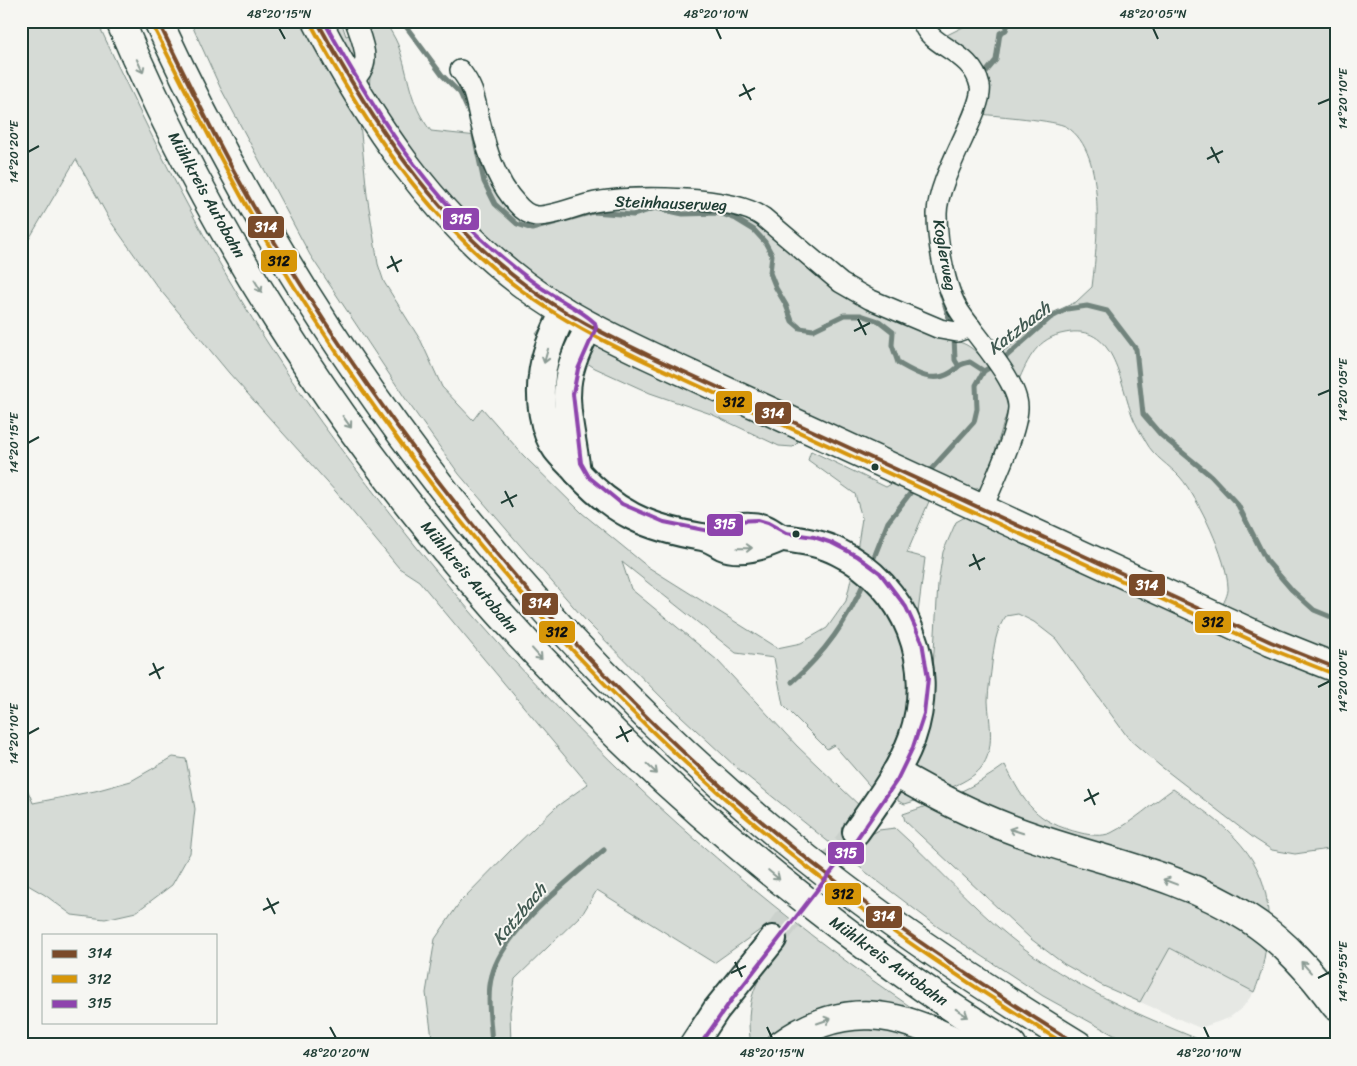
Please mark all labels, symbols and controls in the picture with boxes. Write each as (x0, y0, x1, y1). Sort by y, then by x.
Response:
text: 48°20'15"N (247, 3, 312, 25)
text: 48°20'10"N (684, 3, 749, 25)
text: 48°20'05"N (1119, 3, 1187, 25)
one-way arrow (136, 58, 145, 73)
text: 14°20'10"E (1332, 67, 1354, 130)
text: 14°20'20"E (3, 119, 25, 183)
street label: Mühlkreis Autobahn (160, 126, 254, 264)
street label: Steinhauserweg (614, 187, 728, 219)
line badge: 315 (442, 207, 480, 231)
text: 315 (449, 207, 473, 232)
line badge: 314 (247, 215, 285, 239)
text: 314 (254, 215, 277, 240)
street label: Koglerweg (924, 217, 966, 293)
line badge: 312 (260, 249, 298, 273)
text: 312 (267, 249, 291, 274)
one-way arrow (253, 279, 263, 293)
water label: Katzbach (980, 292, 1059, 363)
one-way arrow (541, 348, 551, 364)
text: 14°20'05"E (1332, 357, 1354, 422)
line badge: 312 (715, 390, 753, 414)
text: 312 (722, 390, 746, 415)
line badge: 314 (754, 401, 792, 425)
text: 314 (761, 401, 784, 426)
text: 14°20'15"E (3, 411, 25, 473)
one-way arrow (342, 415, 352, 429)
unlabelled marker (870, 462, 880, 472)
text: 315 (713, 512, 737, 537)
line badge: 315 (706, 513, 744, 537)
street label: Mühlkreis Autobahn (413, 514, 527, 641)
unlabelled marker (791, 529, 801, 539)
one-way arrow (737, 543, 753, 552)
line badge: 314 (1128, 573, 1166, 597)
text: 314 (1135, 573, 1158, 598)
text: 314 (528, 591, 551, 616)
line badge: 314 (521, 592, 559, 616)
line badge: 312 (1194, 610, 1232, 634)
text: 312 (1201, 610, 1225, 635)
line badge: 312 (538, 620, 576, 644)
text: 312 (545, 620, 569, 645)
one-way arrow (531, 647, 543, 660)
text: 14°20'00"E (1332, 648, 1354, 713)
text: 14°20'10"E (3, 702, 25, 765)
one-way arrow (646, 763, 658, 775)
one-way arrow (1008, 826, 1024, 835)
line badge: 315 (827, 841, 865, 865)
text: 315 (834, 841, 858, 866)
one-way arrow (768, 870, 781, 881)
water label: Katzbach (483, 874, 556, 952)
one-way arrow (1163, 877, 1178, 886)
line badge: 312 (824, 882, 862, 906)
text: 312 (831, 882, 855, 907)
text: 314 (872, 904, 895, 929)
line badge: 314 (865, 905, 903, 929)
street label: Mühlkreis Autobahn (823, 908, 955, 1014)
legend (42, 934, 218, 1024)
text: 314 (88, 940, 112, 966)
text: 14°19'55"E (1332, 940, 1354, 1003)
one-way arrow (1300, 961, 1312, 974)
text: 312 (88, 966, 112, 992)
text: 315 (88, 990, 112, 1016)
one-way arrow (955, 1008, 969, 1018)
one-way arrow (815, 1016, 831, 1025)
text: 48°20'20"N (303, 1042, 370, 1064)
text: 48°20'15"N (740, 1042, 805, 1064)
text: 48°20'10"N (1177, 1042, 1242, 1064)

